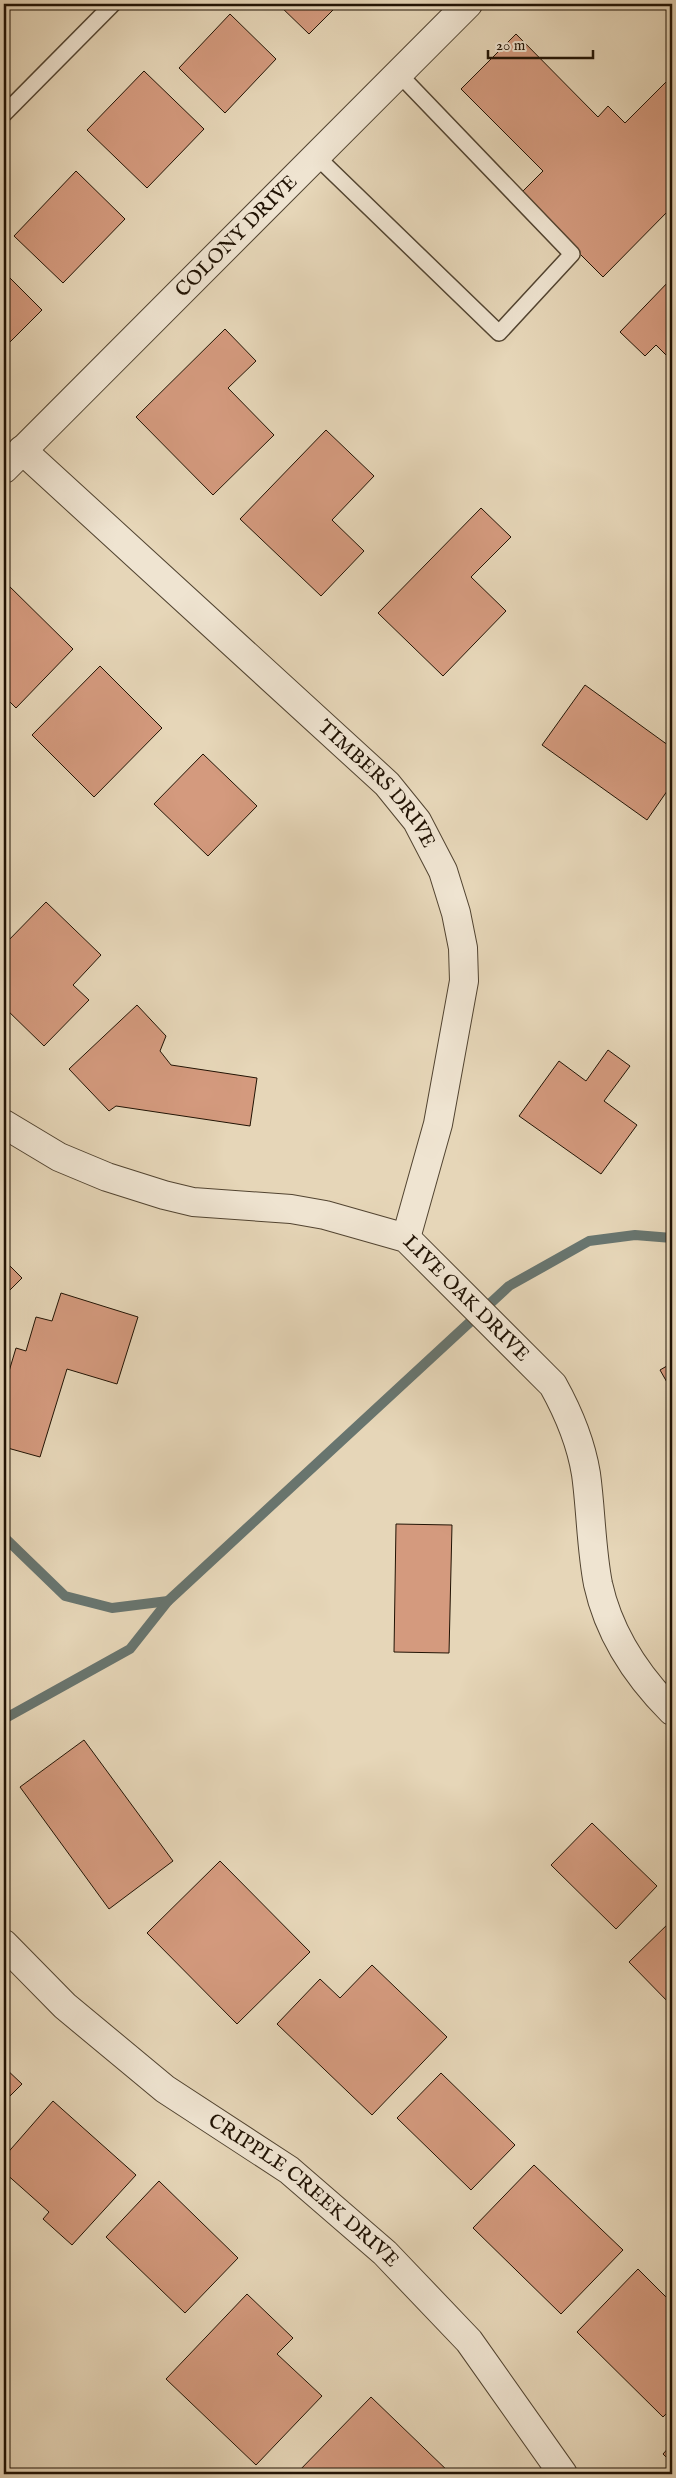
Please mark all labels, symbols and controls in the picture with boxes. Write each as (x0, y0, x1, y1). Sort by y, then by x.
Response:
scale bar (488, 28, 594, 60)
text: 20 m (496, 36, 526, 55)
street label: COLONY DRIVE (170, 170, 303, 303)
street label: TIMBERS DRIVE (313, 714, 441, 852)
street label: LIVE OAK DRIVE (398, 1230, 535, 1367)
street label: CRIPPLE CREEK DRIVE (203, 2108, 405, 2273)

